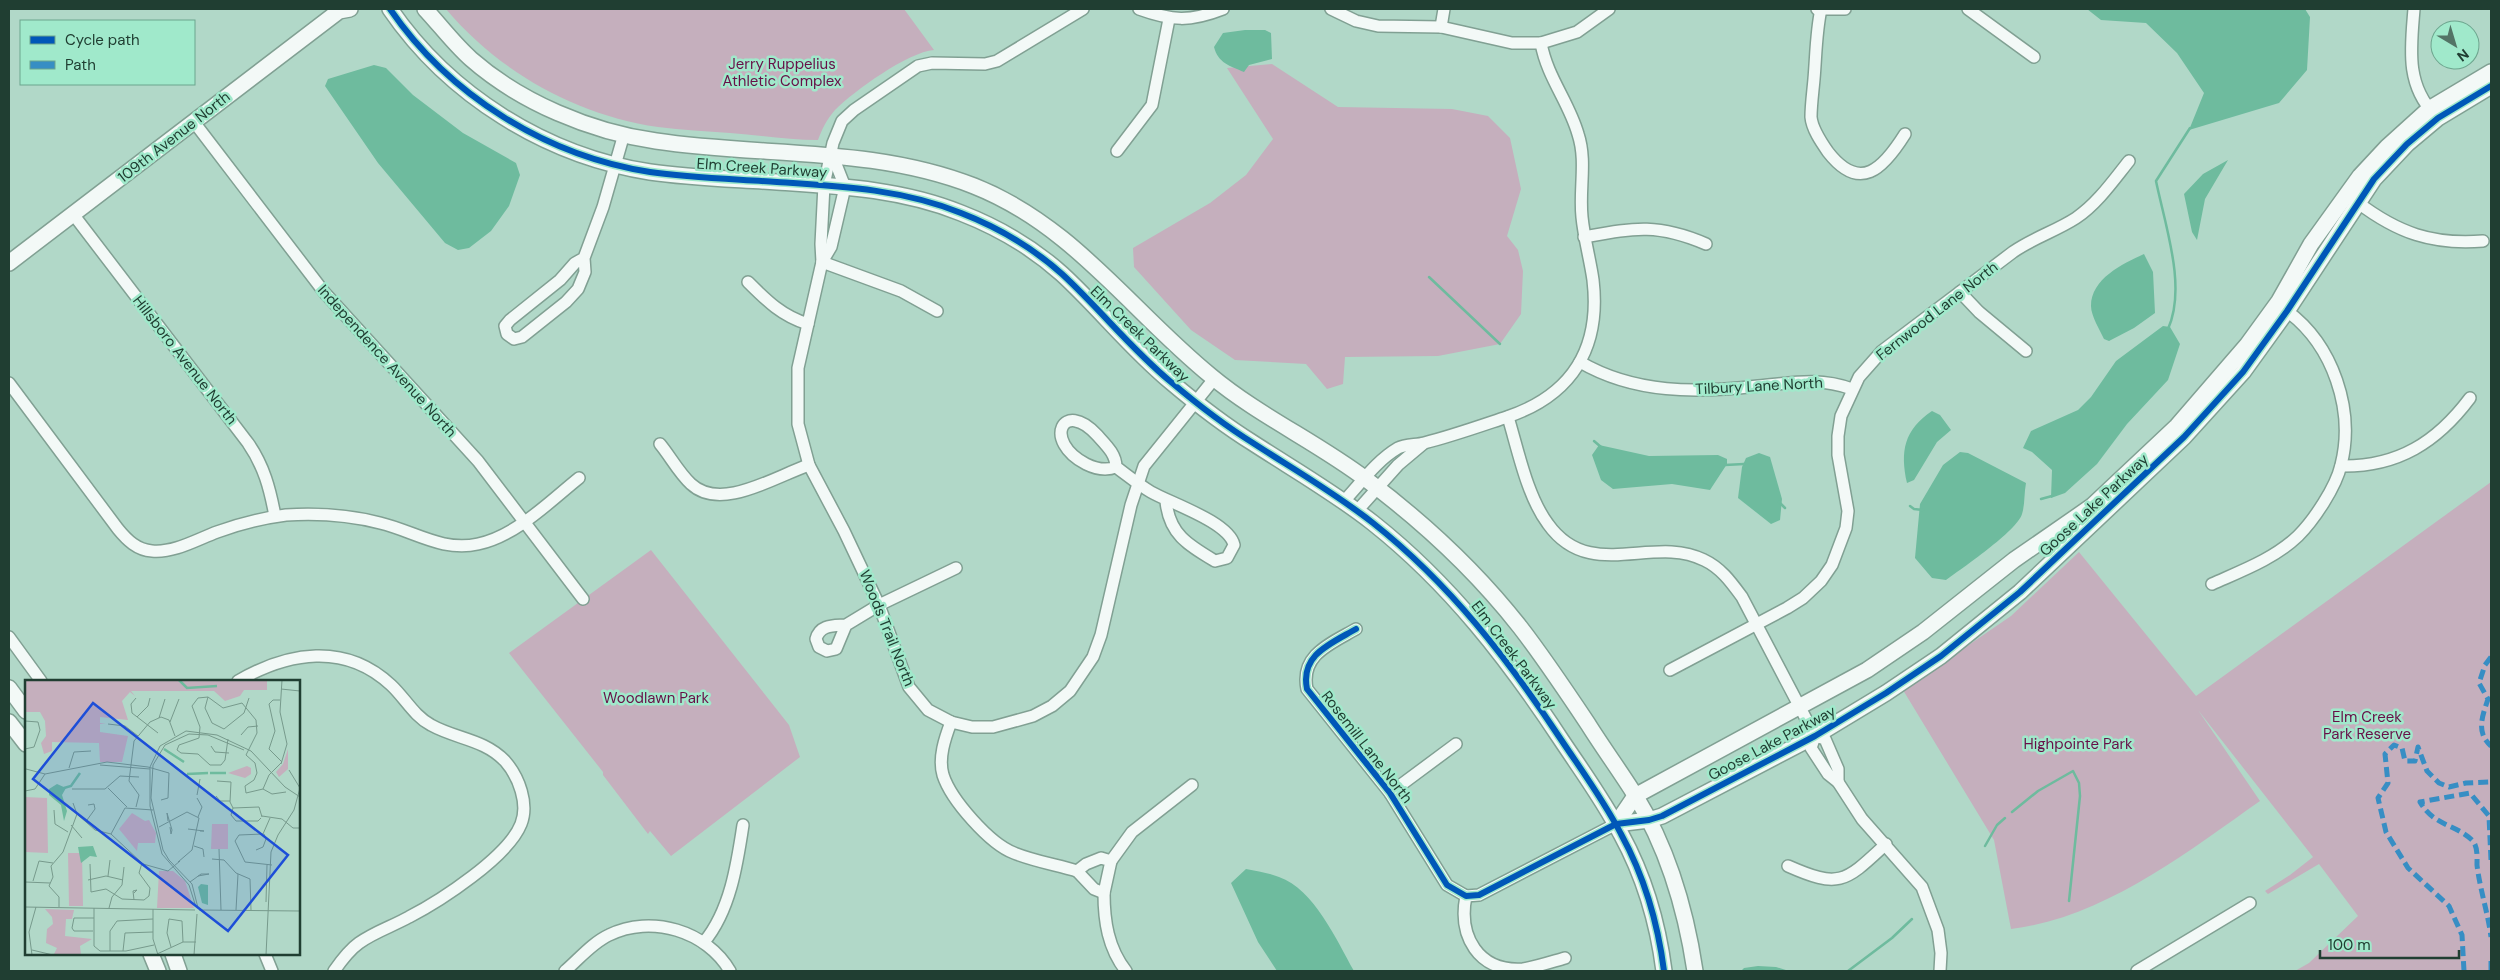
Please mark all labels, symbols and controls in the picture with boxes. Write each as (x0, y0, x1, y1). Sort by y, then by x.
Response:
legend (20, 20, 195, 85)
north arrow (2430, 20, 2480, 70)
text: Cycle path (65, 30, 140, 50)
text: N (2453, 45, 2473, 65)
park label: Jerry Ruppelius Athletic Complex (723, 54, 842, 91)
text: Path (65, 55, 96, 75)
street label: 109th Avenue North (114, 87, 234, 187)
street label: Elm Creek Parkway (696, 153, 829, 183)
street label: Fernwood Lane North (1872, 257, 2002, 365)
street label: Independence Avenue North (313, 281, 461, 441)
street label: Elm Creek Parkway (1086, 281, 1194, 387)
street label: Hillsboro Avenue North (128, 291, 242, 429)
street label: Tilbury Lane North (1695, 373, 1823, 399)
street label: Goose Lake Parkway (2035, 449, 2153, 561)
street label: Woods Trail North (855, 567, 919, 689)
street label: Elm Creek Parkway (1467, 597, 1562, 714)
inset map (25, 680, 300, 955)
street label: Rosemill Lane North (1317, 687, 1417, 807)
park label: Woodlawn Park (603, 688, 709, 708)
street label: Goose Lake Parkway (1705, 701, 1840, 785)
park label: Elm Creek Park Reserve (2323, 707, 2411, 744)
park label: Highpointe Park (2023, 734, 2133, 754)
scale bar (2320, 928, 2459, 960)
text: 100 m (2328, 935, 2371, 955)

